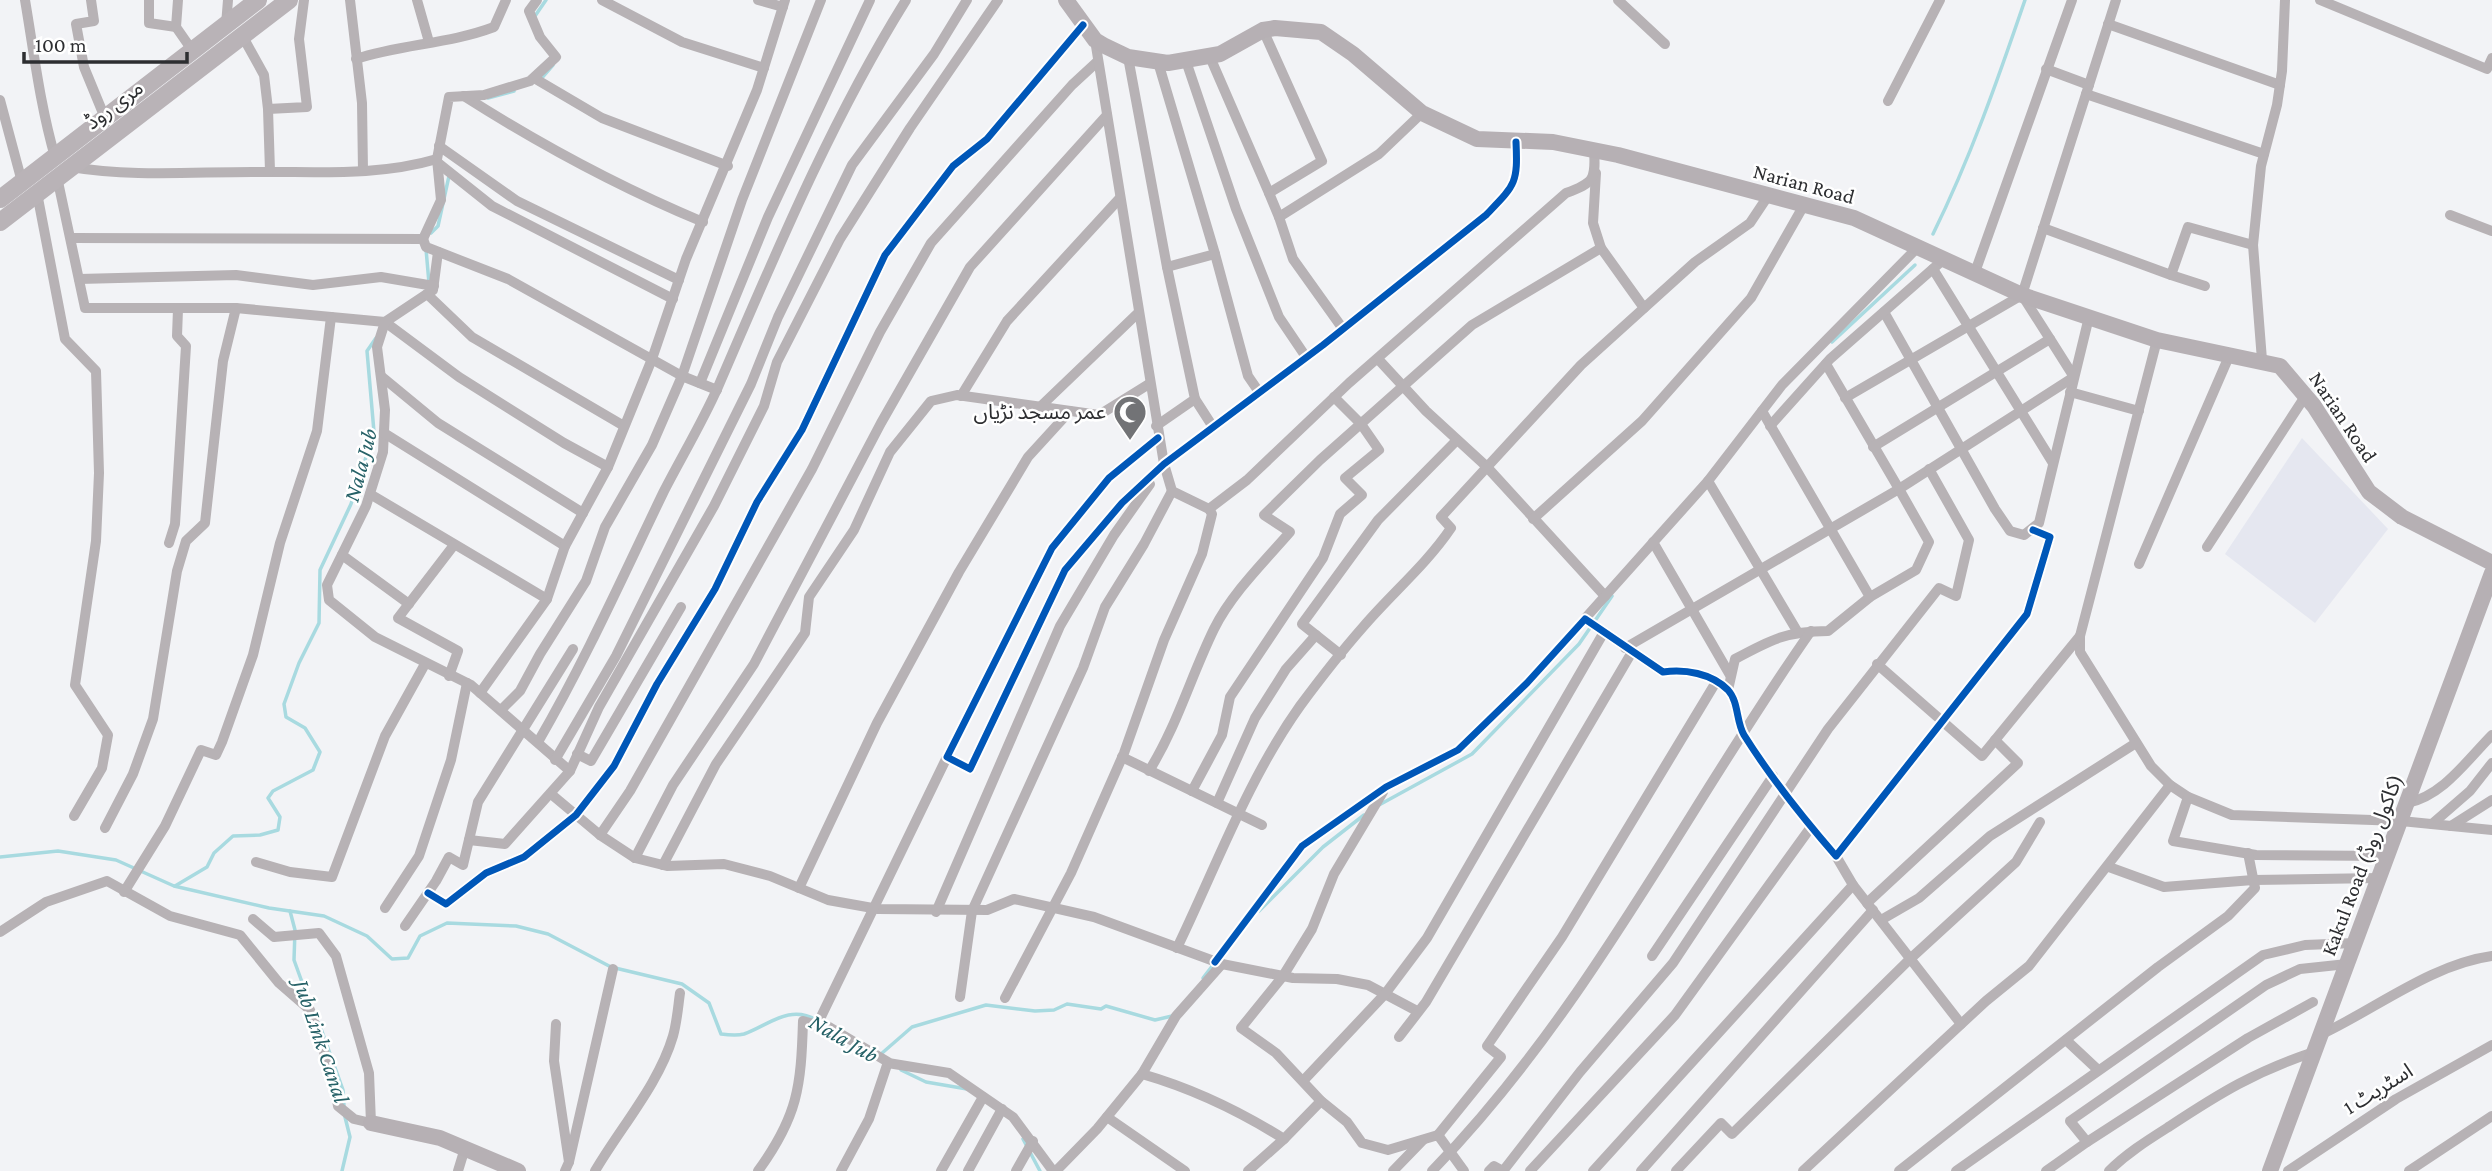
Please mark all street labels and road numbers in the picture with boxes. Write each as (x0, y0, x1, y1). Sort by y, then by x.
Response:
street label: مری روڈ (80, 75, 148, 135)
street label: Narian Road (1751, 159, 1857, 209)
street label: Narian Road (2304, 367, 2382, 467)
street label: Kakul Road (کاکول روڈ) (2316, 771, 2408, 959)
street label: اسٹریٹ 1 (2339, 1058, 2417, 1120)

